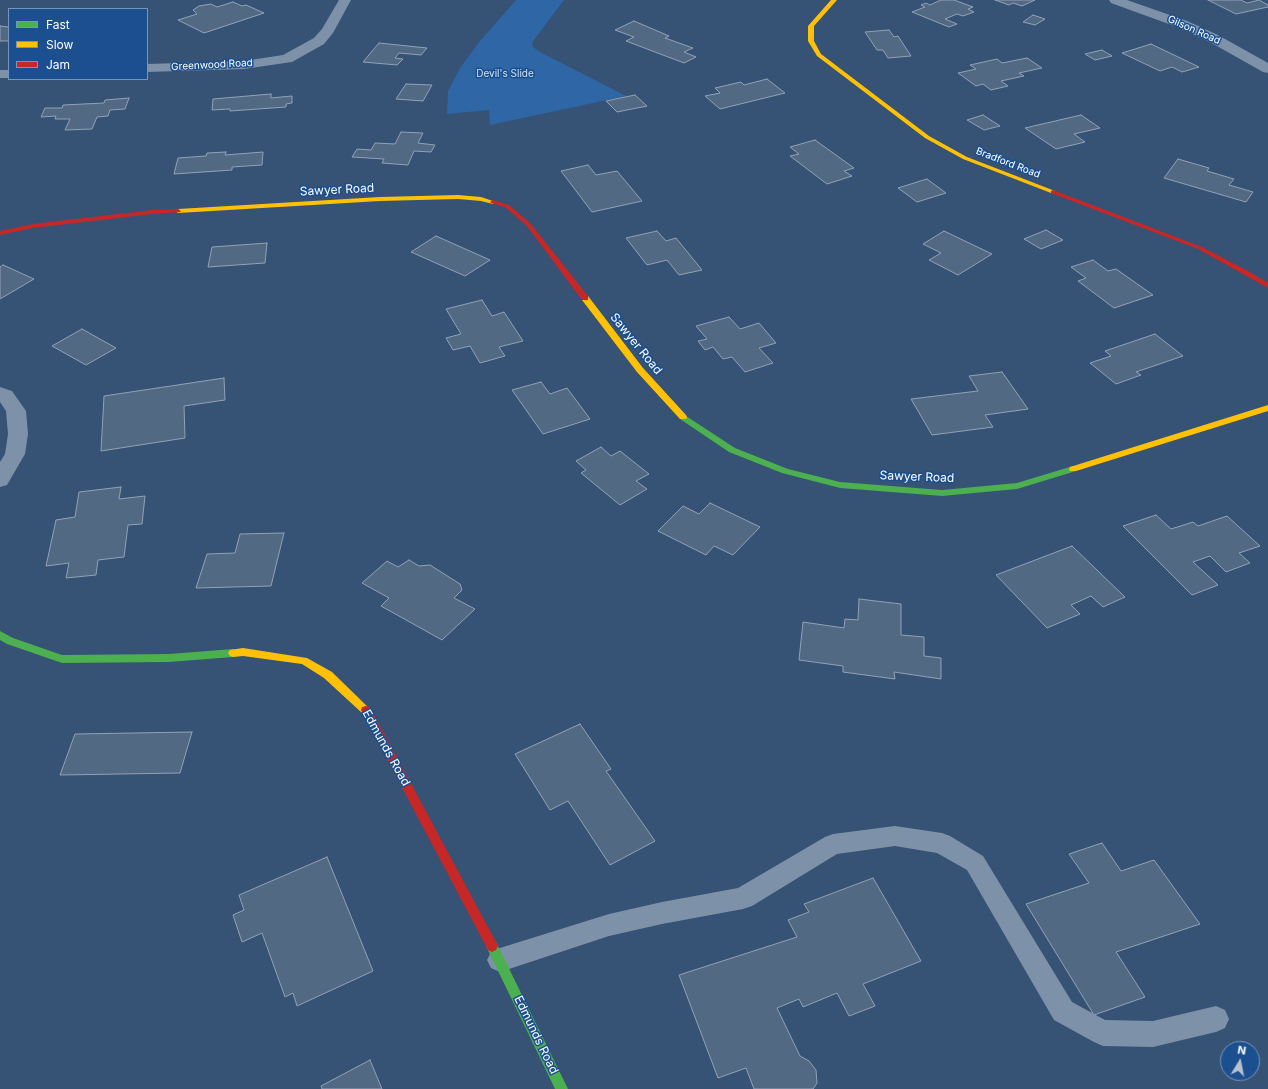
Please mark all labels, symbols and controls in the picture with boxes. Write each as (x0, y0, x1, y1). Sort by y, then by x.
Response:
legend (8, 8, 148, 80)
street label: Gilson Road (1166, 13, 1222, 47)
text: Fast (46, 17, 70, 32)
text: Slow (46, 37, 73, 52)
text: Jam (46, 57, 70, 72)
street label: Greenwood Road (171, 57, 253, 73)
park label: Devil's Slide (476, 68, 534, 80)
street label: Bradford Road (974, 145, 1042, 181)
street label: Sawyer Road (299, 181, 375, 199)
street label: Sawyer Road (607, 310, 665, 378)
street label: Sawyer Road (879, 469, 955, 485)
street label: Edmunds Road (359, 707, 413, 789)
street label: Edmunds Road (511, 994, 561, 1076)
north arrow (1220, 1041, 1260, 1081)
text: N (1237, 1043, 1247, 1058)

